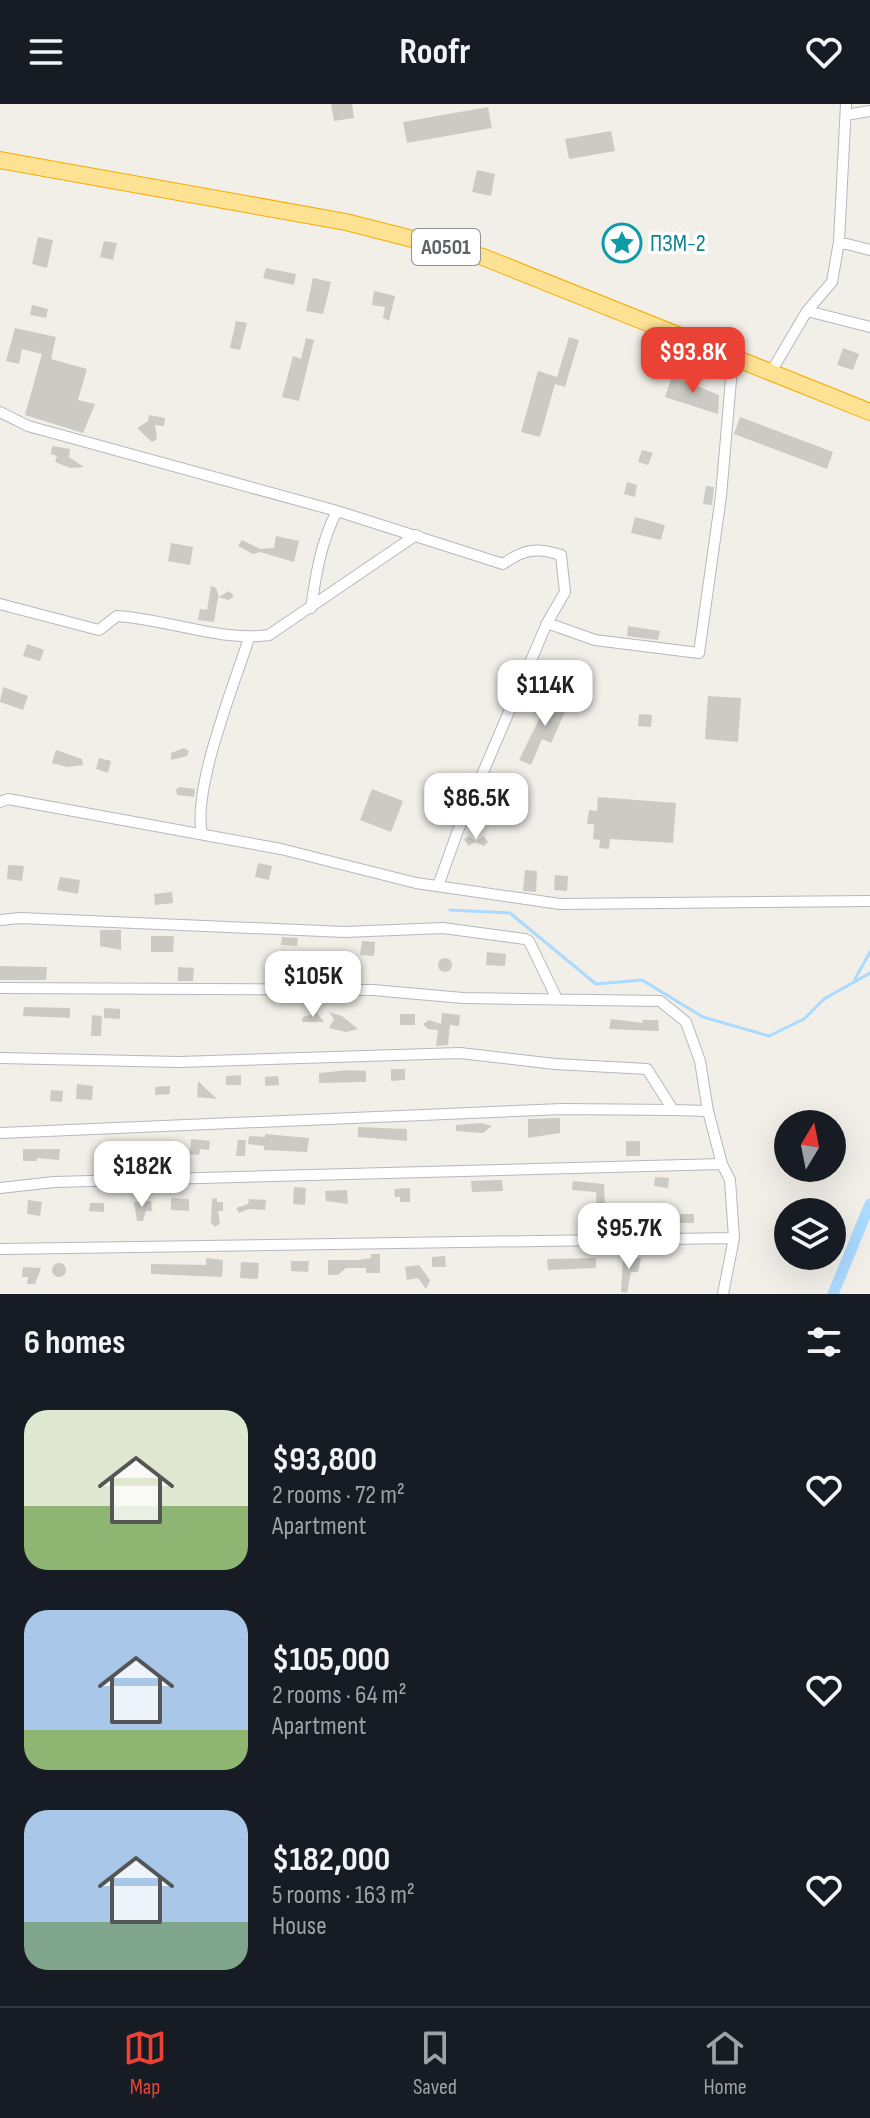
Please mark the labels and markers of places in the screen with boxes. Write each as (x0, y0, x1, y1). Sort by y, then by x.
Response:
place icon: ПЗМ-2 (601, 222, 643, 264)
place label: ПЗМ-2 (650, 229, 706, 258)
pin: $93.8K (628, 327, 758, 395)
pin: $114K (489, 660, 601, 728)
pin: $86.5K (411, 773, 541, 841)
pin: $105K (257, 951, 369, 1019)
pin: $182K (86, 1141, 198, 1209)
pin: $95.7K (564, 1203, 694, 1271)

